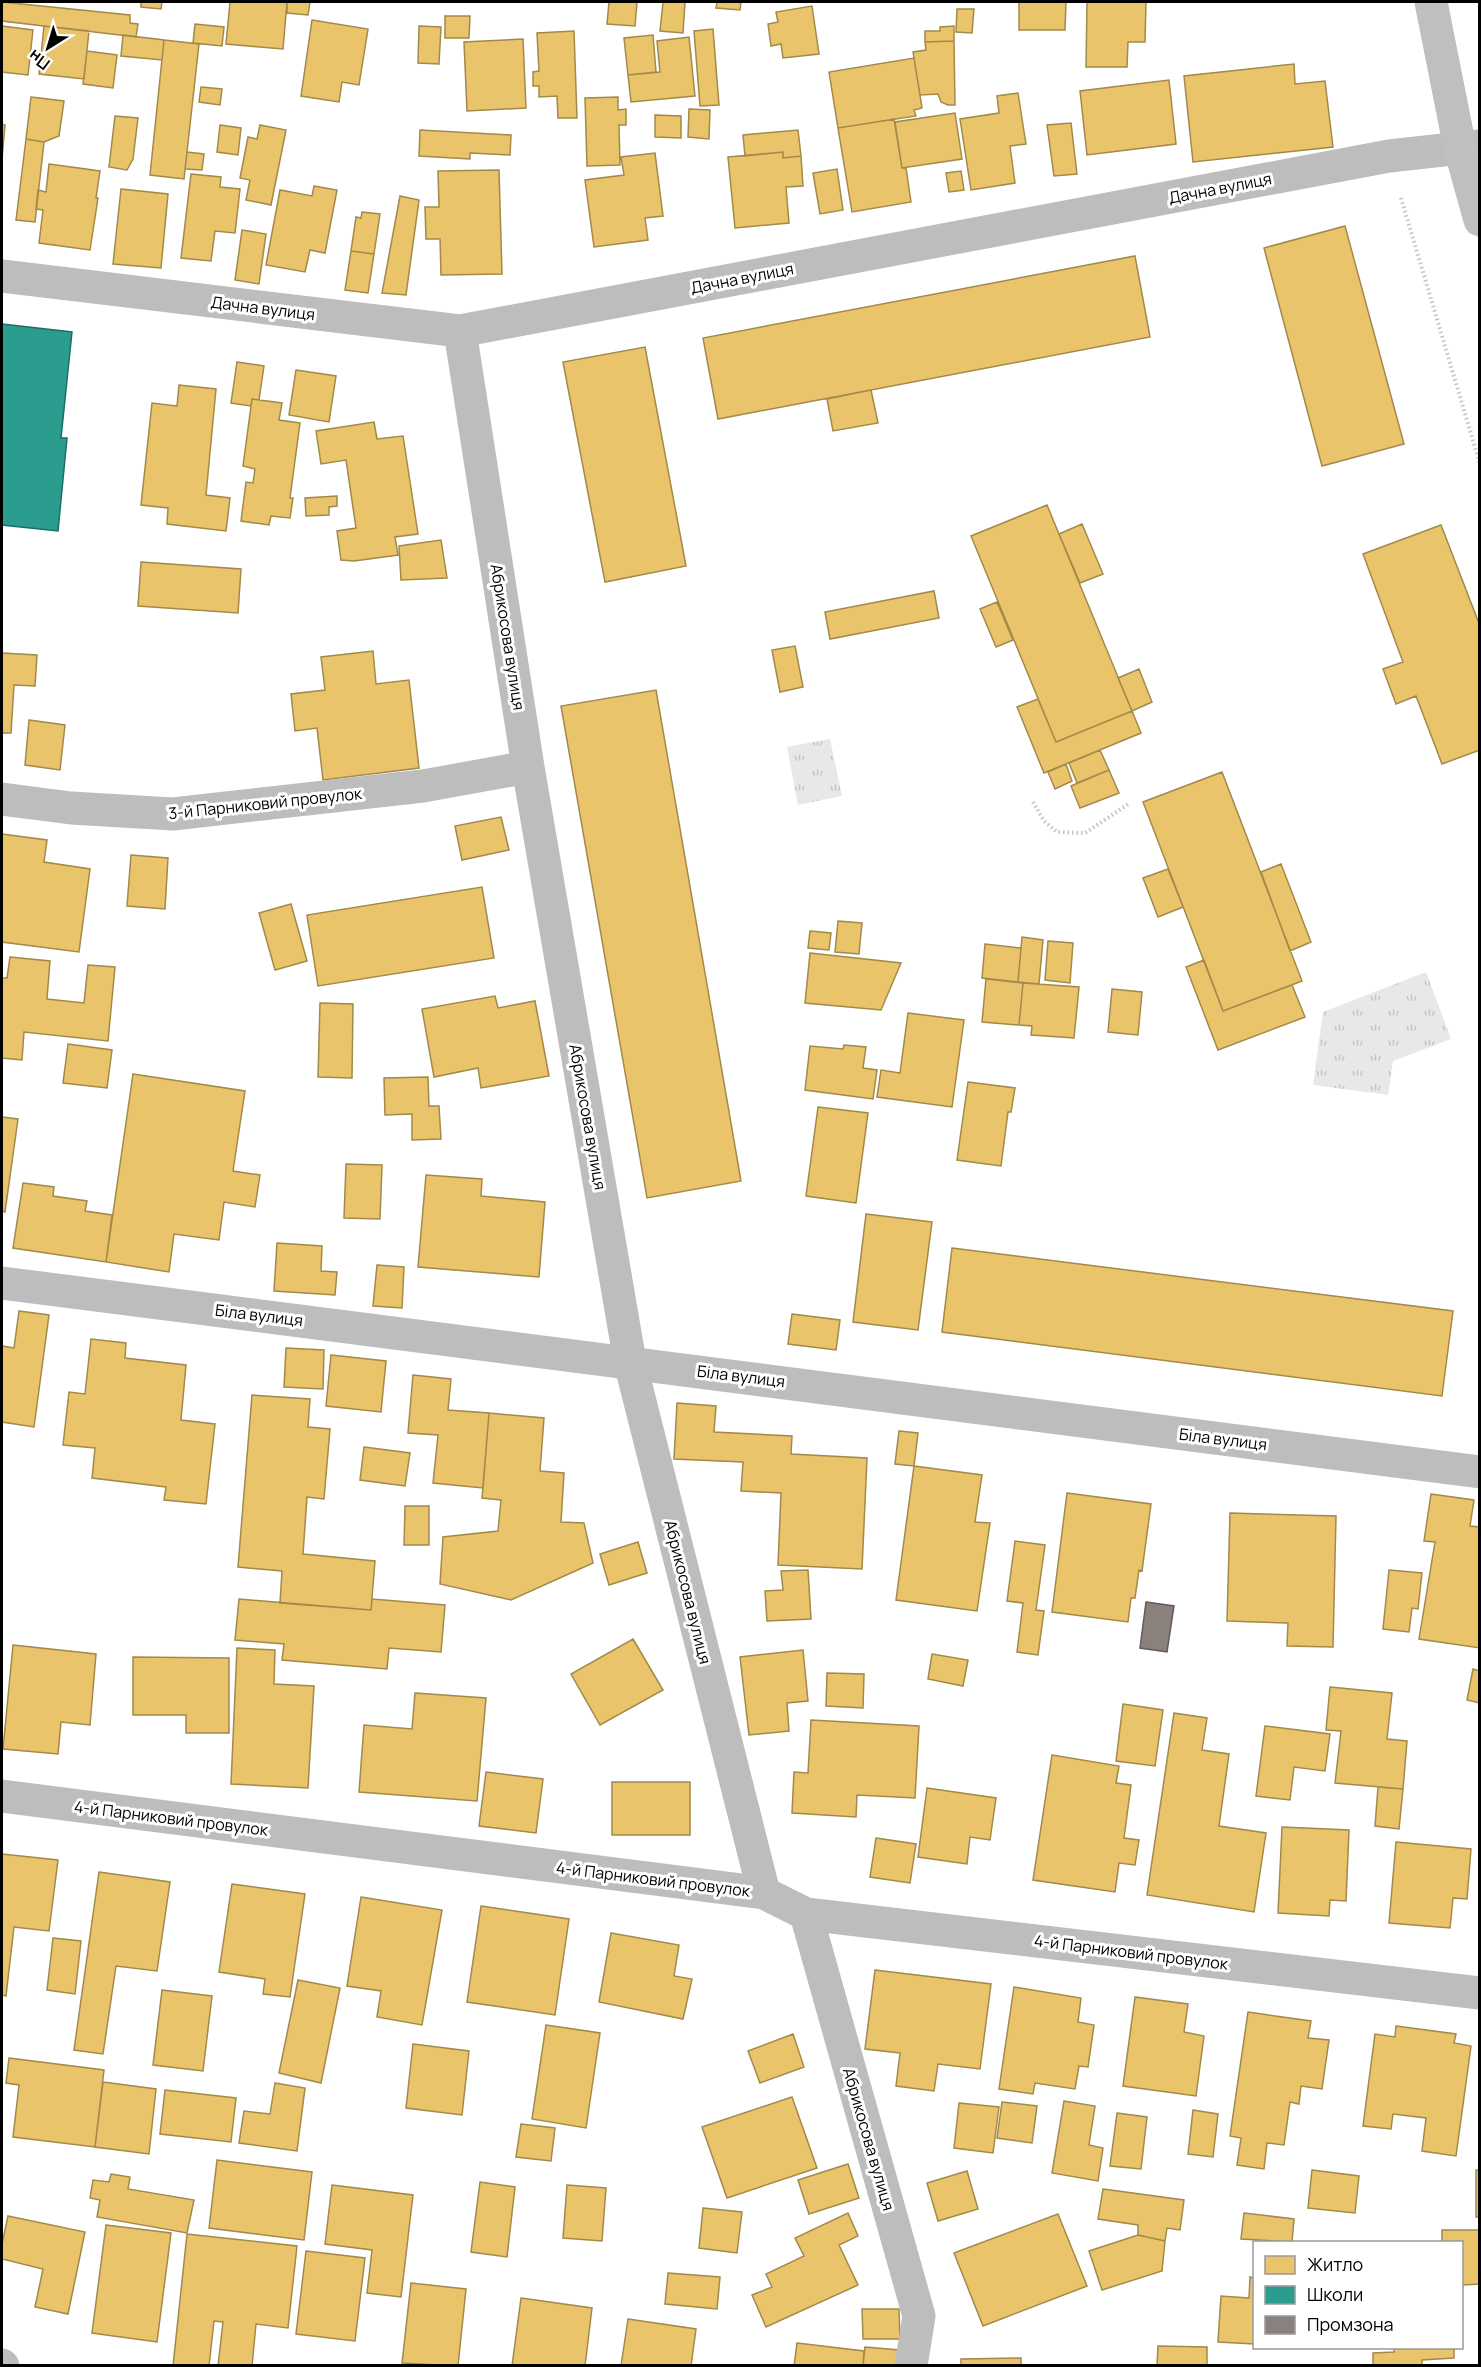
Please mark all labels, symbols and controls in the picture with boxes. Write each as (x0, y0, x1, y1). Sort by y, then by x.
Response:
north arrow (18, 18, 78, 78)
text: Пн (24, 45, 54, 75)
street label: Дачна вулиця (1167, 167, 1273, 209)
street label: Дачна вулиця (689, 257, 795, 299)
street label: Дачна вулиця (210, 291, 316, 325)
street label: Абрикосова вулиця (486, 562, 530, 712)
street label: 3-й Парниковий провулок (167, 782, 364, 824)
street label: Абрикосова вулиця (564, 1042, 612, 1192)
street label: Біла вулиця (214, 1299, 304, 1331)
street label: Біла вулиця (696, 1360, 786, 1392)
street label: Біла вулиця (1178, 1423, 1268, 1455)
street label: Абрикосова вулиця (659, 1518, 717, 1666)
street label: 4-й Парниковий провулок (73, 1795, 270, 1841)
street label: 4-й Парниковий провулок (555, 1856, 752, 1902)
street label: 4-й Парниковий провулок (1033, 1929, 1230, 1975)
street label: Абрикосова вулиця (838, 2065, 900, 2213)
legend (1253, 2241, 1463, 2349)
text: Житло (1307, 2252, 1363, 2276)
text: Школи (1307, 2282, 1363, 2306)
text: Промзона (1307, 2312, 1394, 2336)

